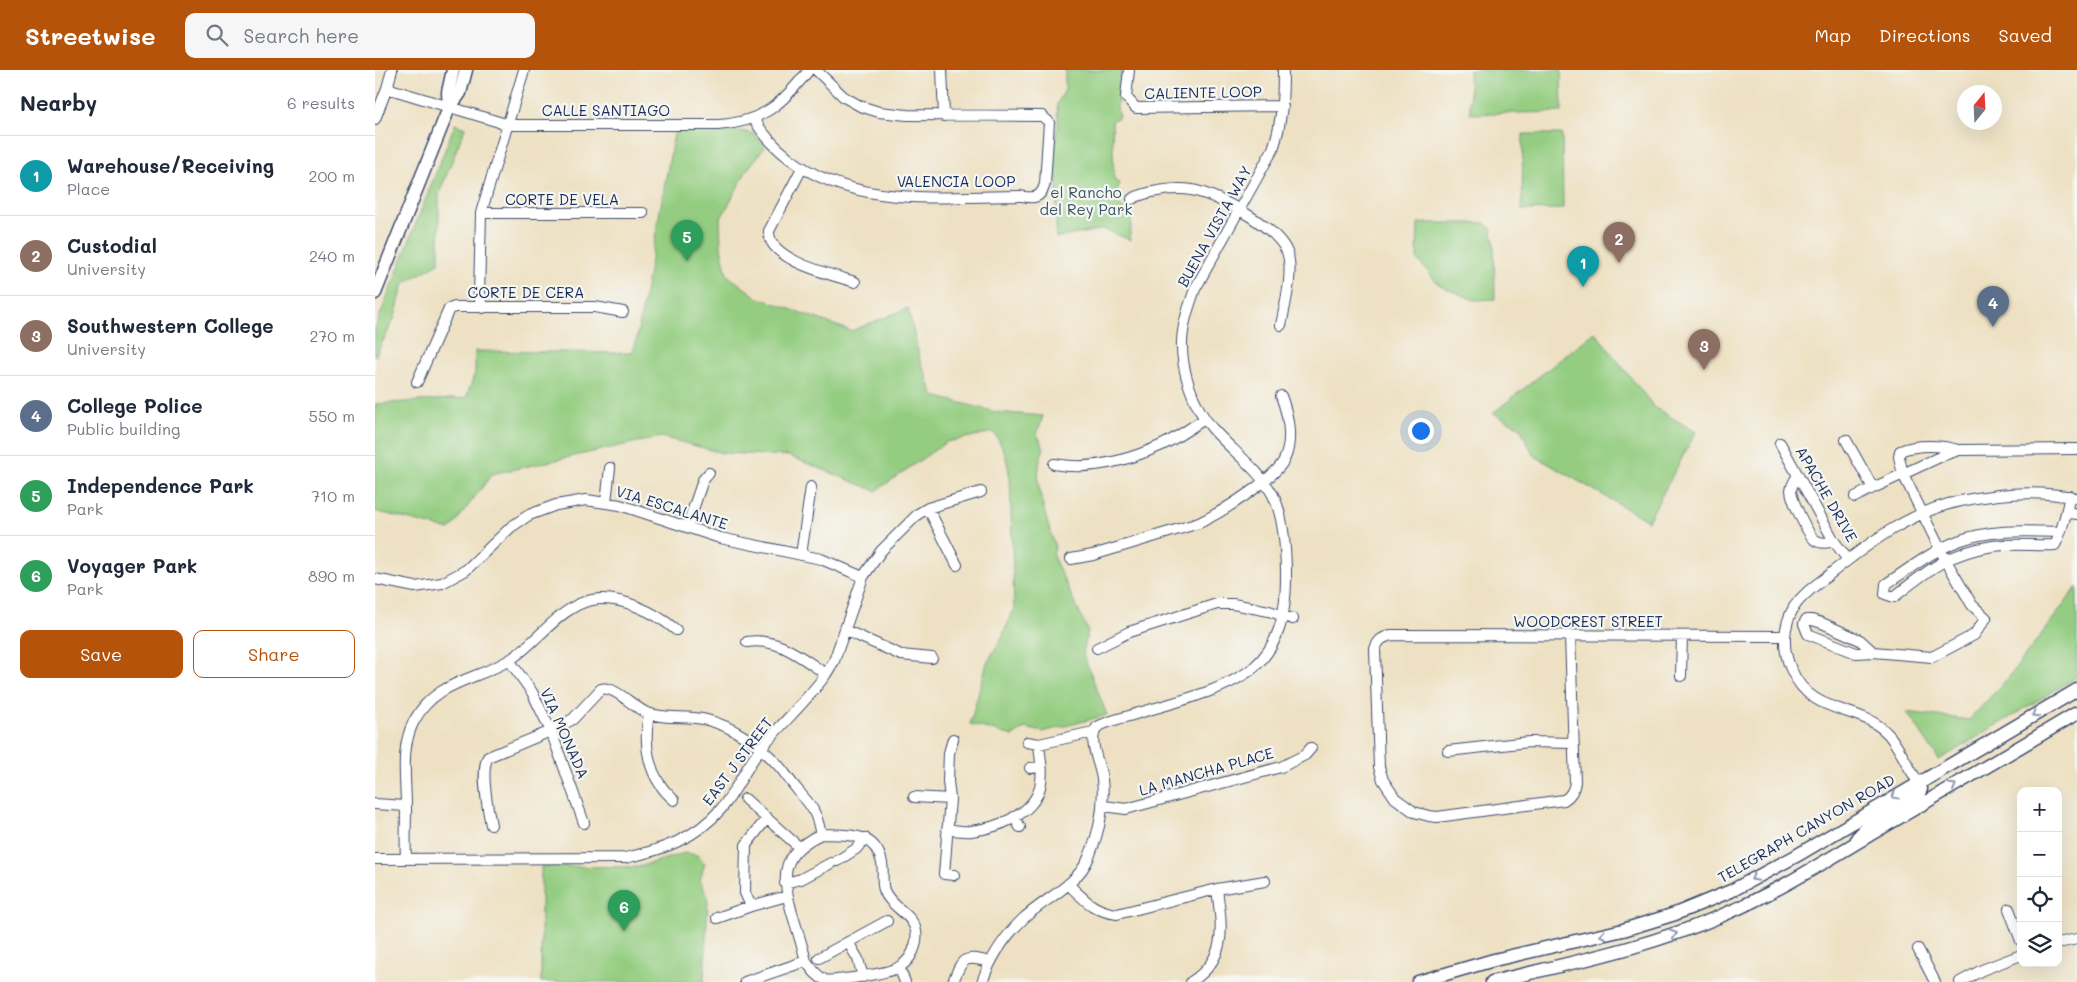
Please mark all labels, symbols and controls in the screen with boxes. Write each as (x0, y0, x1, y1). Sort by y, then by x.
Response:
search box (185, 13, 535, 58)
text: Streetwise (25, 20, 155, 51)
icon: search (203, 21, 231, 49)
text: Search here (243, 23, 359, 48)
text: Map (1814, 23, 1851, 47)
text: Directions (1879, 23, 1971, 47)
text: Saved (1999, 23, 2052, 47)
street label: CALIENTE LOOP (1144, 81, 1262, 103)
north arrow (1957, 85, 2002, 130)
text: Nearby (20, 89, 97, 116)
text: 6 results (287, 92, 355, 113)
street label: CALLE SANTIAGO (542, 100, 670, 120)
text: Warehouse/Receiving (67, 153, 274, 178)
street label: BUENA VISTA WAY (1172, 162, 1256, 290)
text: 1 (32, 165, 40, 186)
text: 200 m (308, 165, 355, 186)
street label: VALENCIA LOOP (897, 171, 1015, 191)
text: Place (67, 178, 110, 199)
park label: el Rancho del Rey Park (1040, 182, 1132, 219)
street label: CORTE DE VELA (505, 189, 619, 209)
pin: 5 (671, 220, 703, 261)
pin: 2 (1603, 222, 1635, 263)
text: Custodial (67, 233, 157, 258)
text: 2 (32, 245, 40, 266)
text: 240 m (309, 245, 355, 266)
pin: 1 (1567, 246, 1599, 287)
text: University (67, 258, 146, 279)
street label: CORTE DE CERA (468, 282, 584, 302)
pin: 4 (1977, 286, 2009, 327)
text: Southwestern College (67, 313, 274, 338)
text: 3 (31, 325, 41, 346)
text: 270 m (309, 325, 355, 346)
pin: 3 (1688, 329, 1720, 370)
text: University (67, 338, 146, 359)
text: College Police (67, 393, 202, 418)
text: 4 (31, 405, 41, 426)
text: 550 m (309, 405, 355, 426)
text: Public building (67, 418, 180, 439)
your location (1408, 418, 1434, 444)
street label: APACHE DRIVE (1791, 443, 1863, 546)
text: Independence Park (67, 473, 254, 498)
street label: VIA ESCALANTE (614, 481, 731, 534)
text: 5 (31, 485, 41, 506)
text: 710 m (311, 485, 355, 506)
text: Park (67, 498, 103, 519)
text: Voyager Park (67, 553, 197, 578)
text: 6 (31, 565, 41, 586)
text: 890 m (308, 565, 355, 586)
text: Park (67, 578, 103, 599)
street label: WOODCREST STREET (1513, 611, 1663, 631)
button: Save (20, 630, 183, 678)
button: Share (193, 630, 355, 678)
street label: VIA MONADA (536, 684, 594, 782)
one-way arrow (2031, 708, 2040, 718)
street label: EAST J STREET (697, 713, 777, 809)
street label: LA MANCHA PLACE (1136, 742, 1276, 800)
street label: TELEGRAPH CANYON ROAD (1714, 769, 1898, 887)
one-way arrow (1948, 783, 1957, 793)
map controls (2017, 787, 2062, 967)
button: + (2017, 787, 2062, 832)
one-way arrow (1891, 790, 1900, 800)
button: − (2017, 832, 2062, 877)
one-way arrow (1751, 872, 1760, 882)
button: locate (2017, 877, 2062, 922)
pin: 6 (608, 890, 640, 931)
button: layers (2017, 922, 2062, 967)
one-way arrow (1598, 929, 1607, 940)
one-way arrow (1670, 930, 1678, 940)

